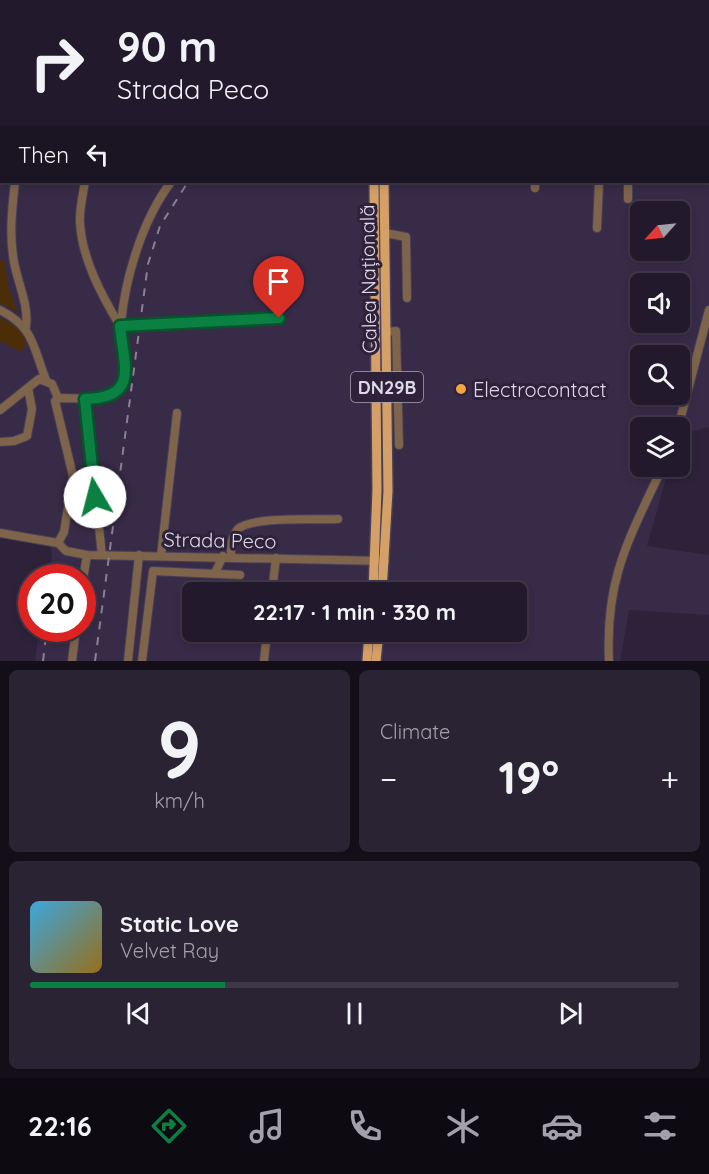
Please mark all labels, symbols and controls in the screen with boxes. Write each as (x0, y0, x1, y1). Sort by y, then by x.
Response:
text: 90 m (117, 20, 217, 73)
icon: right (18, 24, 96, 102)
text: Strada Peco (117, 72, 269, 106)
icon: left (81, 138, 114, 171)
text: Then (18, 141, 69, 169)
north arrow (630, 201, 690, 261)
map controls (630, 201, 690, 477)
street label: Calea Națională (354, 204, 382, 354)
pin (253, 256, 304, 318)
icon: arrive (262, 265, 295, 298)
button: sound (630, 273, 690, 333)
button: search (630, 345, 690, 405)
road number: DN29B (351, 372, 423, 402)
place label: Electrocontact (473, 377, 607, 402)
marker: Electrocontact (454, 382, 468, 396)
button: layers (630, 417, 690, 477)
position arrow (63, 465, 127, 529)
street label: Strada Peco (163, 527, 277, 553)
speed limit sign: 20 (18, 564, 96, 642)
text: 22:17 · 1 min · 330 m (253, 598, 456, 626)
text: 9 (157, 700, 202, 798)
text: Climate (380, 719, 450, 744)
text: 19° (498, 749, 559, 805)
text: − (380, 758, 397, 799)
text: + (660, 758, 679, 799)
text: km/h (154, 788, 205, 813)
text: Static Love (120, 910, 239, 938)
text: Velvet Ray (120, 938, 219, 963)
icon: previous (122, 997, 155, 1030)
icon: pause (338, 997, 371, 1030)
icon: next (554, 997, 587, 1030)
icon: directions (148, 1105, 190, 1147)
icon: music (246, 1105, 288, 1147)
icon: phone (344, 1105, 386, 1147)
icon: climate (442, 1105, 484, 1147)
icon: car (541, 1105, 583, 1147)
icon: filters (639, 1105, 681, 1147)
text: 22:16 (28, 1109, 92, 1143)

